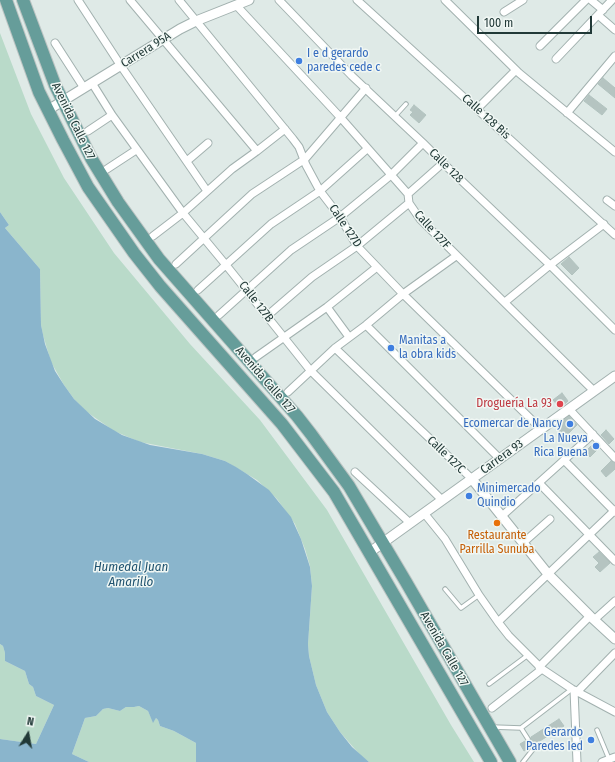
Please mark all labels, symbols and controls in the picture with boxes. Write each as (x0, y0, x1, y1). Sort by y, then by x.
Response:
scale bar (479, 8, 594, 34)
text: 100 m (484, 16, 513, 30)
street label: Carrera 95A (118, 29, 174, 71)
place label: I e d gerardo paredes cede c (307, 47, 380, 75)
marker: I e d gerardo paredes cede c (294, 56, 304, 66)
street label: Avenida Calle 127 (48, 80, 98, 162)
street label: Calle 128 Bis (459, 91, 513, 143)
street label: Calle 128 (426, 146, 466, 186)
street label: Calle 127D (325, 202, 365, 250)
street label: Calle 127F (411, 208, 453, 252)
street label: Calle 127B (236, 279, 276, 325)
place label: Manitas a la obra kids (399, 334, 456, 362)
marker: Manitas a la obra kids (386, 343, 396, 353)
street label: Avenida Calle 127 (232, 344, 298, 416)
place label: Droguería La 93 (476, 397, 552, 411)
marker: Droguería La 93 (555, 399, 565, 409)
place label: Ecomercar de Nancy (463, 417, 562, 431)
marker: Ecomercar de Nancy (565, 419, 575, 429)
place label: La Nueva Rica Buena (534, 432, 588, 460)
street label: Calle 127C (424, 433, 468, 477)
street label: Carrera 93 (478, 437, 526, 477)
marker: La Nueva Rica Buena (591, 441, 601, 451)
place label: Minimercado Quindio (477, 482, 541, 510)
marker: Minimercado Quindio (464, 491, 474, 501)
marker: Restaurante Parrilla Sunuba (492, 518, 502, 528)
place label: Restaurante Parrilla Sunuba (460, 529, 534, 557)
water label: Humedal Juan Amarillo (94, 559, 168, 590)
street label: Avenida Calle 127 (417, 609, 471, 689)
north arrow (8, 714, 48, 754)
text: N (26, 715, 35, 729)
place label: Gerardo Paredes Ied (526, 726, 583, 754)
marker: Gerardo Paredes Ied (586, 735, 596, 745)

